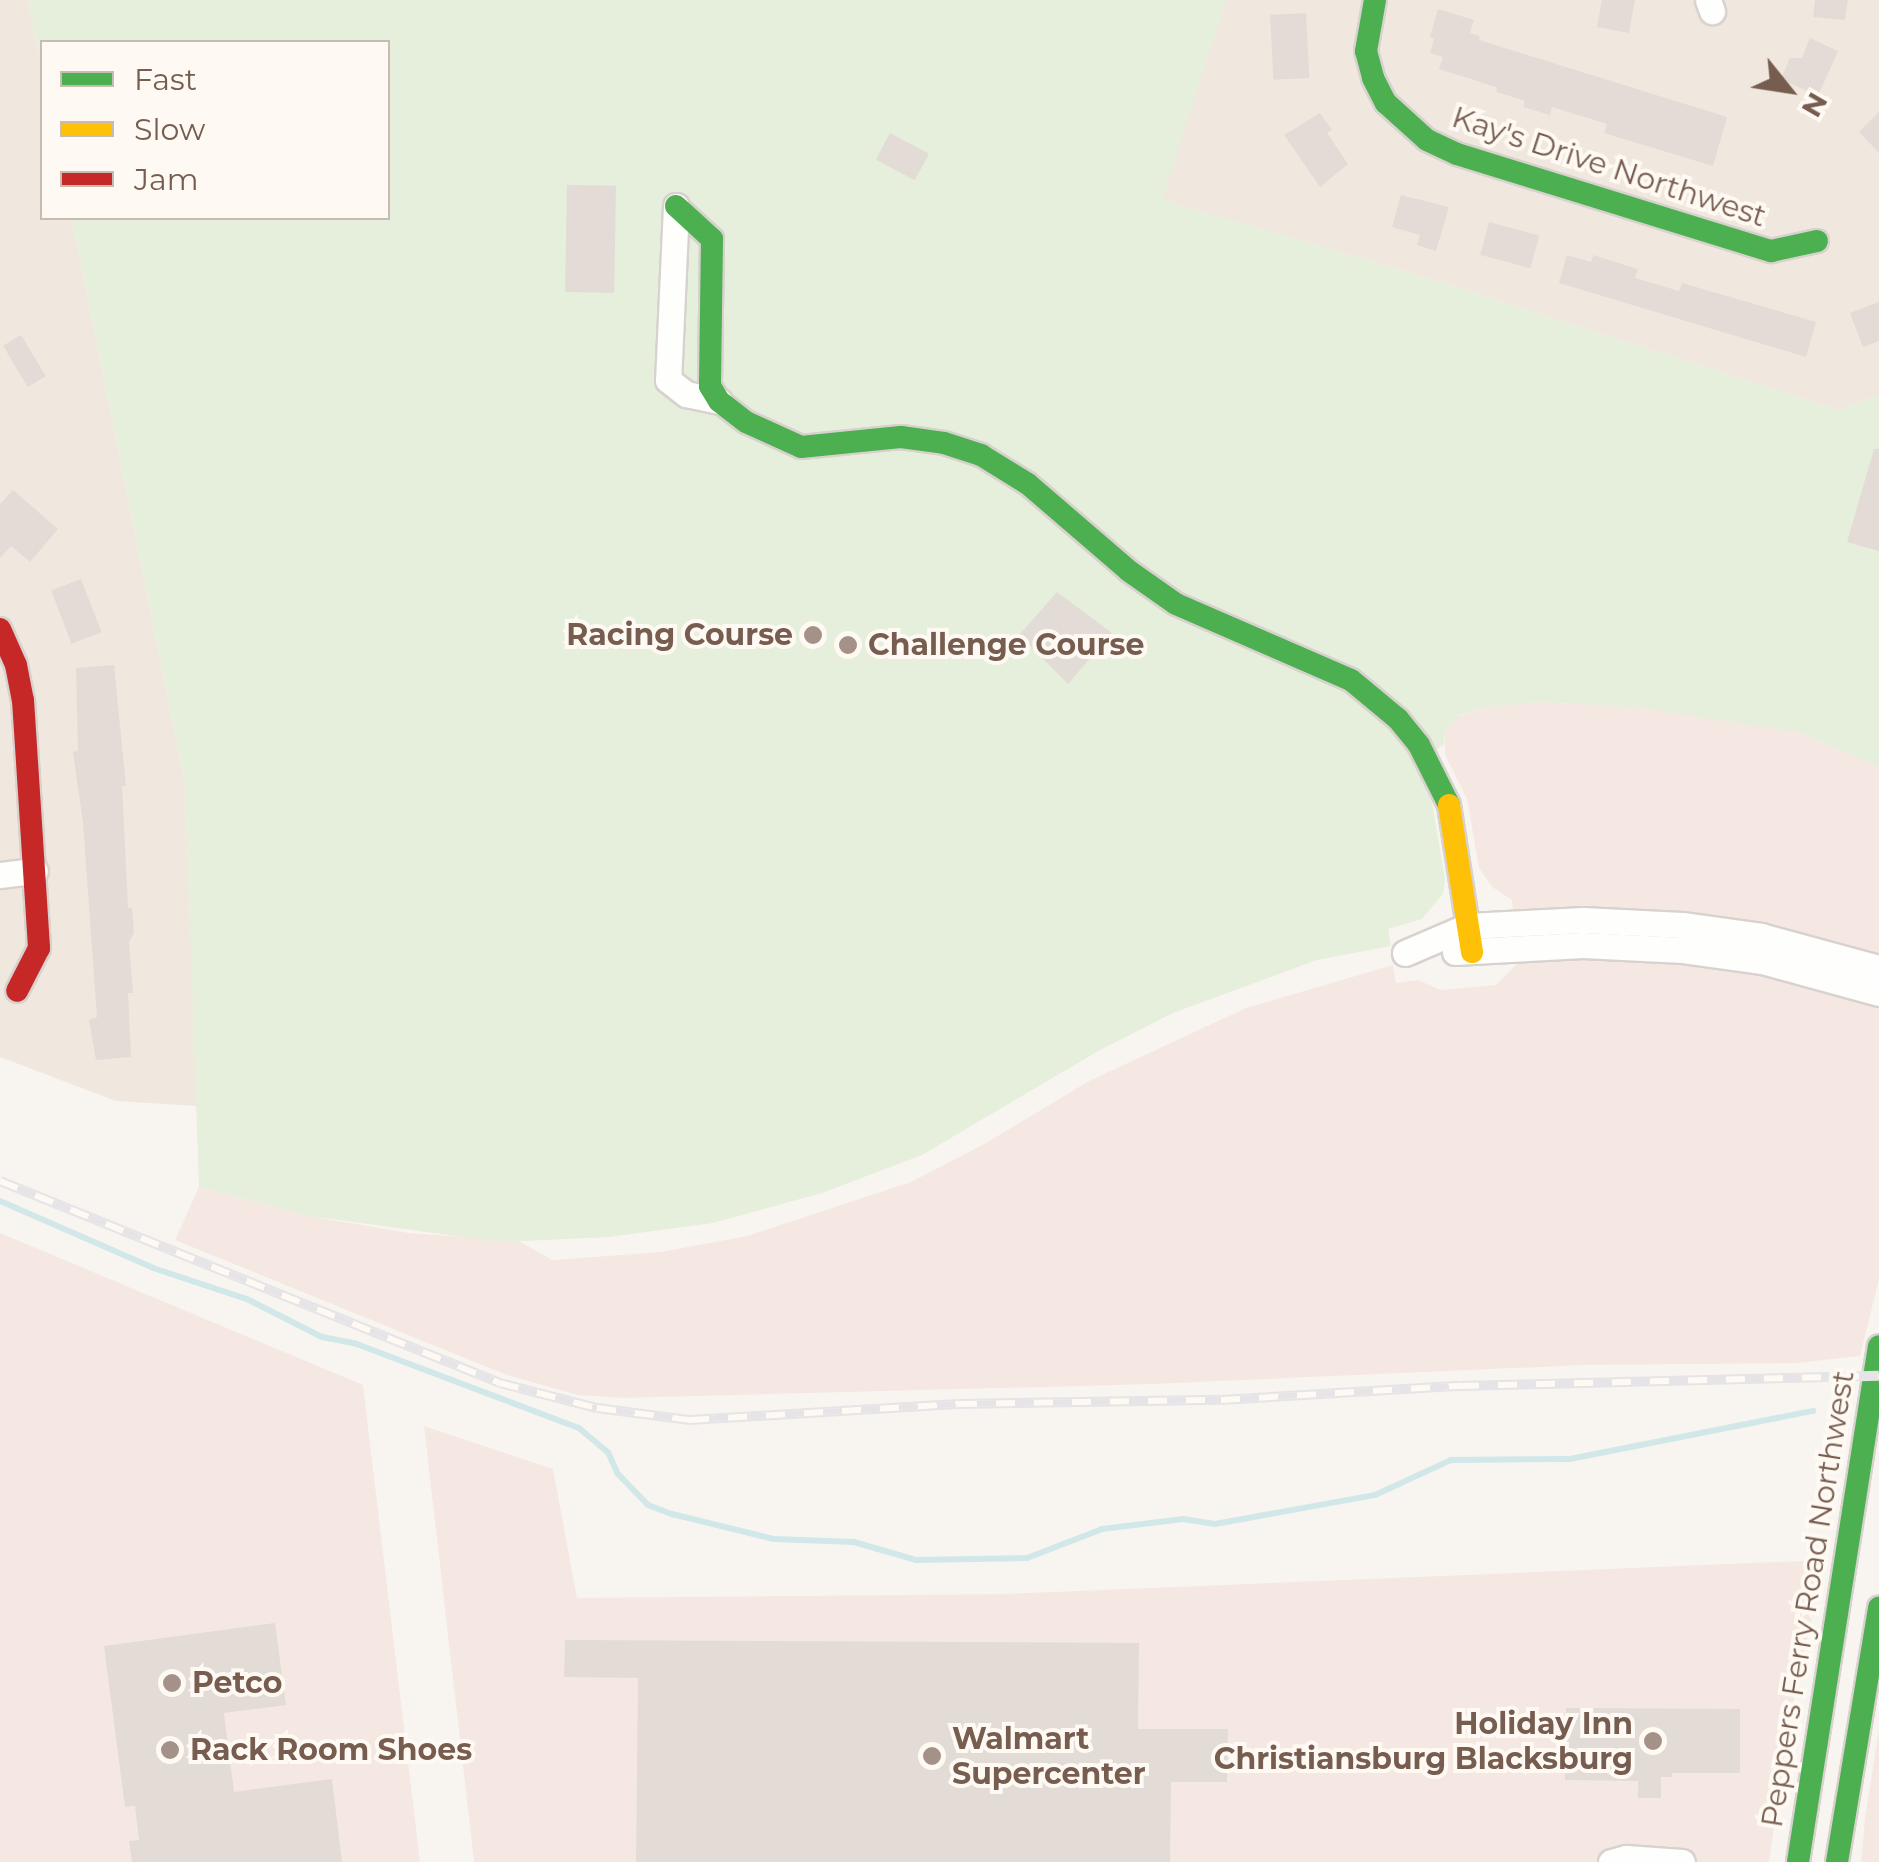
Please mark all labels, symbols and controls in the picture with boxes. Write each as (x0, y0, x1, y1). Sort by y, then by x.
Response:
legend (40, 40, 390, 220)
north arrow (1739, 40, 1839, 140)
text: Fast (134, 61, 197, 98)
text: N (1795, 87, 1835, 123)
street label: Kay's Drive Northwest (1447, 99, 1771, 235)
text: Slow (134, 111, 205, 148)
text: Jam (134, 161, 199, 198)
place label: Racing Course (566, 617, 793, 653)
marker: Racing Course (802, 624, 824, 646)
place label: Challenge Course (868, 627, 1144, 663)
marker: Challenge Course (837, 634, 859, 656)
street label: Peppers Ferry Road Northwest (1754, 1368, 1862, 1830)
place label: Petco (192, 1665, 282, 1701)
marker: Petco (161, 1672, 183, 1694)
place label: Holiday Inn Christiansburg Blacksburg (1214, 1706, 1633, 1776)
place label: Walmart Supercenter (952, 1721, 1146, 1792)
marker: Holiday Inn Christiansburg Blacksburg (1642, 1730, 1664, 1752)
place label: Rack Room Shoes (190, 1732, 472, 1768)
marker: Rack Room Shoes (159, 1739, 181, 1761)
marker: Walmart Supercenter (921, 1745, 943, 1767)

